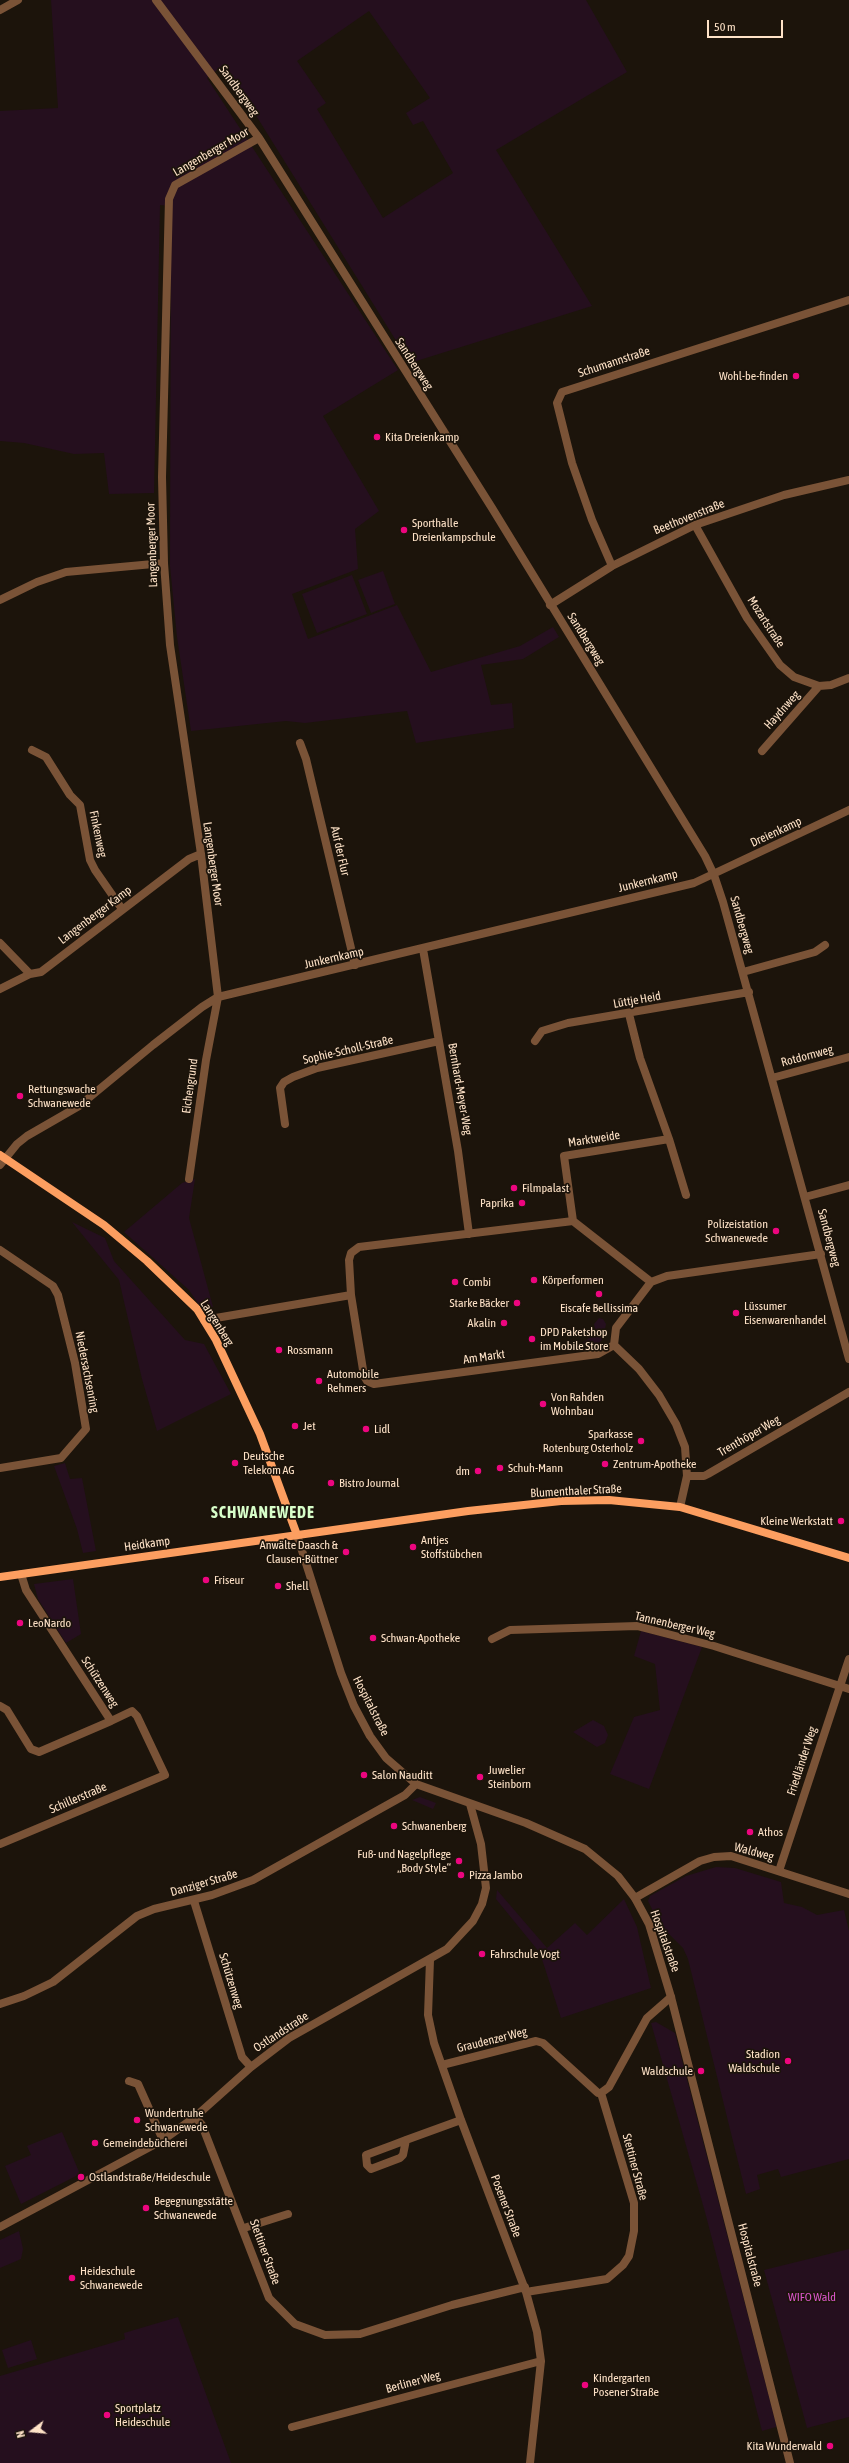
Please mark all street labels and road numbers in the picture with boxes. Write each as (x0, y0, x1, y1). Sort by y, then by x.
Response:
street label: Sandbergweg (216, 63, 262, 119)
street label: Langenberger Moor (171, 125, 251, 179)
street label: Sandbergweg (392, 335, 436, 393)
street label: Schumannstraße (576, 344, 652, 380)
street label: Beethovenstraße (652, 496, 726, 538)
street label: Langenberger Moor (143, 502, 161, 588)
street label: Mozartstraße (744, 594, 788, 650)
street label: Sandbergweg (564, 610, 608, 668)
street label: Haydnweg (761, 688, 803, 732)
street label: Finkenweg (86, 809, 110, 859)
street label: Dreienkamp (748, 814, 804, 850)
street label: Langenberger Moor (200, 821, 226, 907)
street label: Auf der Flur (327, 825, 353, 877)
street label: Junkernkamp (617, 867, 679, 895)
street label: Langenberger Kamp (56, 883, 134, 947)
street label: Sandbergweg (727, 895, 757, 955)
street label: Junkernkamp (303, 944, 365, 972)
street label: Lüttje Heid (612, 989, 662, 1011)
street label: Sophie-Scholl-Straße (301, 1033, 395, 1067)
street label: Bernhard-Meyer-Weg (445, 1042, 475, 1136)
street label: Rotdornweg (779, 1042, 835, 1070)
street label: Eichengrund (179, 1058, 201, 1114)
street label: Marktweide (567, 1128, 621, 1150)
street label: Sandbergweg (814, 1208, 844, 1268)
street label: Langenberg (197, 1297, 237, 1349)
street label: Niedersachsenring (72, 1330, 102, 1414)
street label: Am Markt (462, 1347, 506, 1367)
street label: Trenthöper Weg (715, 1412, 783, 1460)
street label: Blumenthaler Straße (530, 1481, 622, 1501)
street label: Heidkamp (123, 1534, 171, 1554)
street label: Tannenberger Weg (634, 1609, 716, 1641)
street label: Schützenweg (78, 1654, 122, 1710)
street label: Hospitalstraße (350, 1674, 392, 1738)
street label: Friedländer Weg (784, 1725, 820, 1797)
street label: Schillerstraße (47, 1779, 109, 1817)
street label: Waldweg (733, 1840, 775, 1864)
street label: Danziger Straße (169, 1867, 239, 1899)
street label: Hospitalstraße (647, 1908, 683, 1974)
street label: Schützenweg (216, 1951, 246, 2011)
street label: Ostlandstraße (251, 2009, 311, 2055)
street label: Graudenzer Weg (455, 2024, 529, 2056)
street label: Stettiner Straße (619, 2132, 651, 2202)
street label: Posener Straße (487, 2173, 525, 2239)
street label: Stettiner Straße (247, 2217, 283, 2287)
street label: Hospitalstraße (735, 2222, 765, 2288)
street label: Berliner Weg (384, 2368, 442, 2396)

